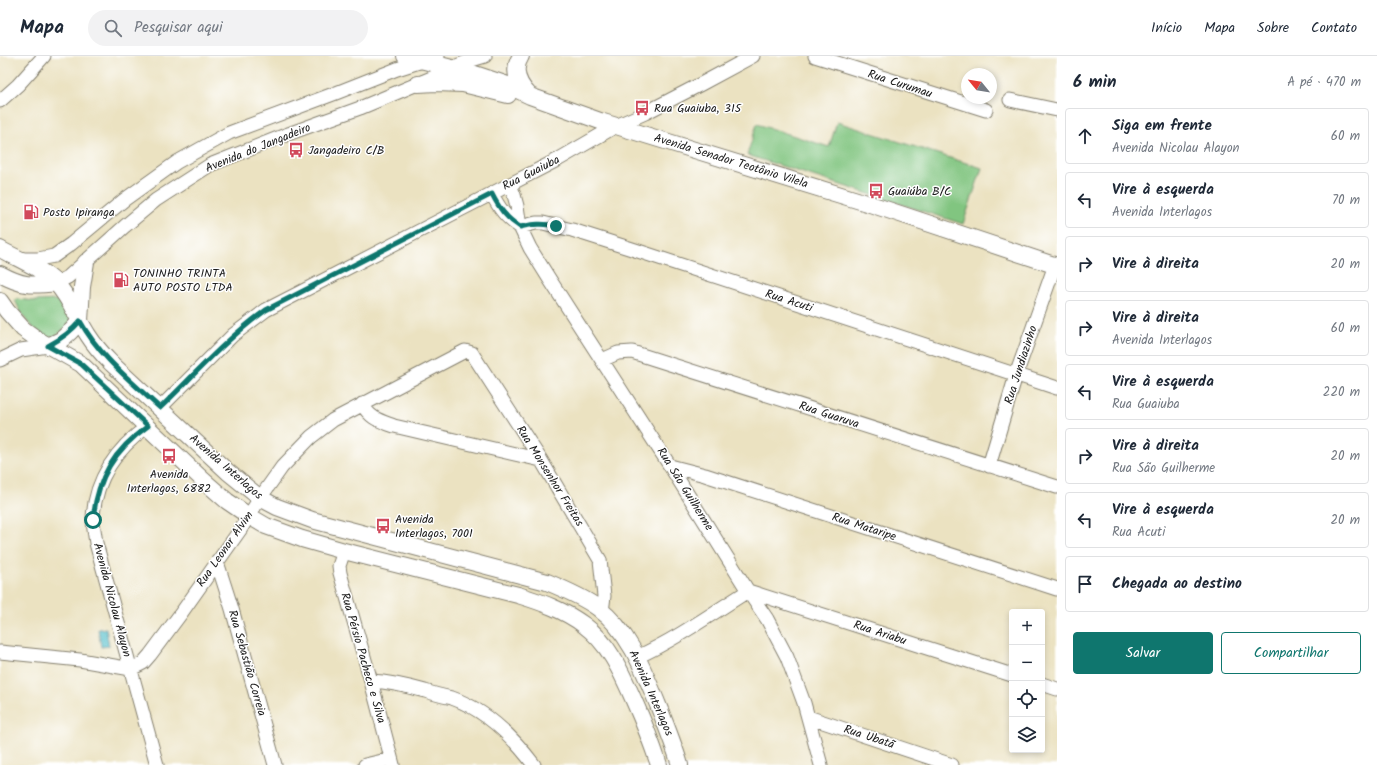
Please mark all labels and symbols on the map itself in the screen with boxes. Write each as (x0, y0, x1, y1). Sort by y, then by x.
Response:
street label: Rua Curumau (865, 65, 935, 103)
north arrow (961, 68, 997, 104)
bus stop icon: Rua Guaiuba, 315 (633, 99, 651, 117)
place label: Rua Guaiuba, 315 (654, 99, 743, 118)
street label: Avenida do Jangadeiro (202, 118, 314, 178)
street label: Avenida Senador Teotônio Vilela (652, 128, 811, 194)
bus stop icon: Jangadeiro C/B (287, 141, 305, 159)
place label: Jangadeiro C/B (308, 141, 385, 160)
street label: Rua Guaiuba (499, 150, 563, 196)
bus stop icon: Guaiúba B/C (867, 182, 885, 200)
place label: Guaiúba B/C (888, 182, 951, 201)
fuel station icon: Posto Ipiranga (22, 203, 40, 221)
place label: Posto Ipiranga (43, 203, 115, 222)
route end (547, 217, 565, 235)
place label: TONINHO TRINTA AUTO POSTO LTDA (133, 264, 233, 297)
fuel station icon: TONINHO TRINTA AUTO POSTO LTDA (112, 271, 130, 289)
street label: Rua Acuti (763, 284, 816, 318)
street label: Rua Jundiazinho (999, 323, 1043, 407)
street label: Rua Guaruva (796, 396, 862, 434)
street label: Rua Monsenhor Freitas (511, 422, 589, 530)
street label: Avenida Interlagos (185, 430, 267, 504)
street label: Rua São Guilherme (652, 444, 719, 535)
bus stop icon: Avenida Interlagos, 6882 (160, 447, 178, 465)
place label: Avenida Interlagos, 6882 (127, 465, 211, 498)
street label: Rua Leonor Alvim (192, 507, 259, 591)
street label: Rua Mataripe (829, 508, 899, 547)
place label: Avenida Interlagos, 7001 (395, 510, 473, 543)
route start (84, 511, 102, 529)
bus stop icon: Avenida Interlagos, 7001 (374, 517, 392, 535)
street label: Avenida Nicolau Alayon (88, 541, 136, 659)
street label: Rua Pérsio Pacheco e Silva (335, 590, 391, 726)
street label: Rua Sebastião Correia (223, 608, 271, 719)
street label: Rua Ariabu (851, 615, 909, 651)
street label: Avenida Interlagos (624, 647, 678, 739)
street label: Rua Ubatã (841, 720, 898, 755)

